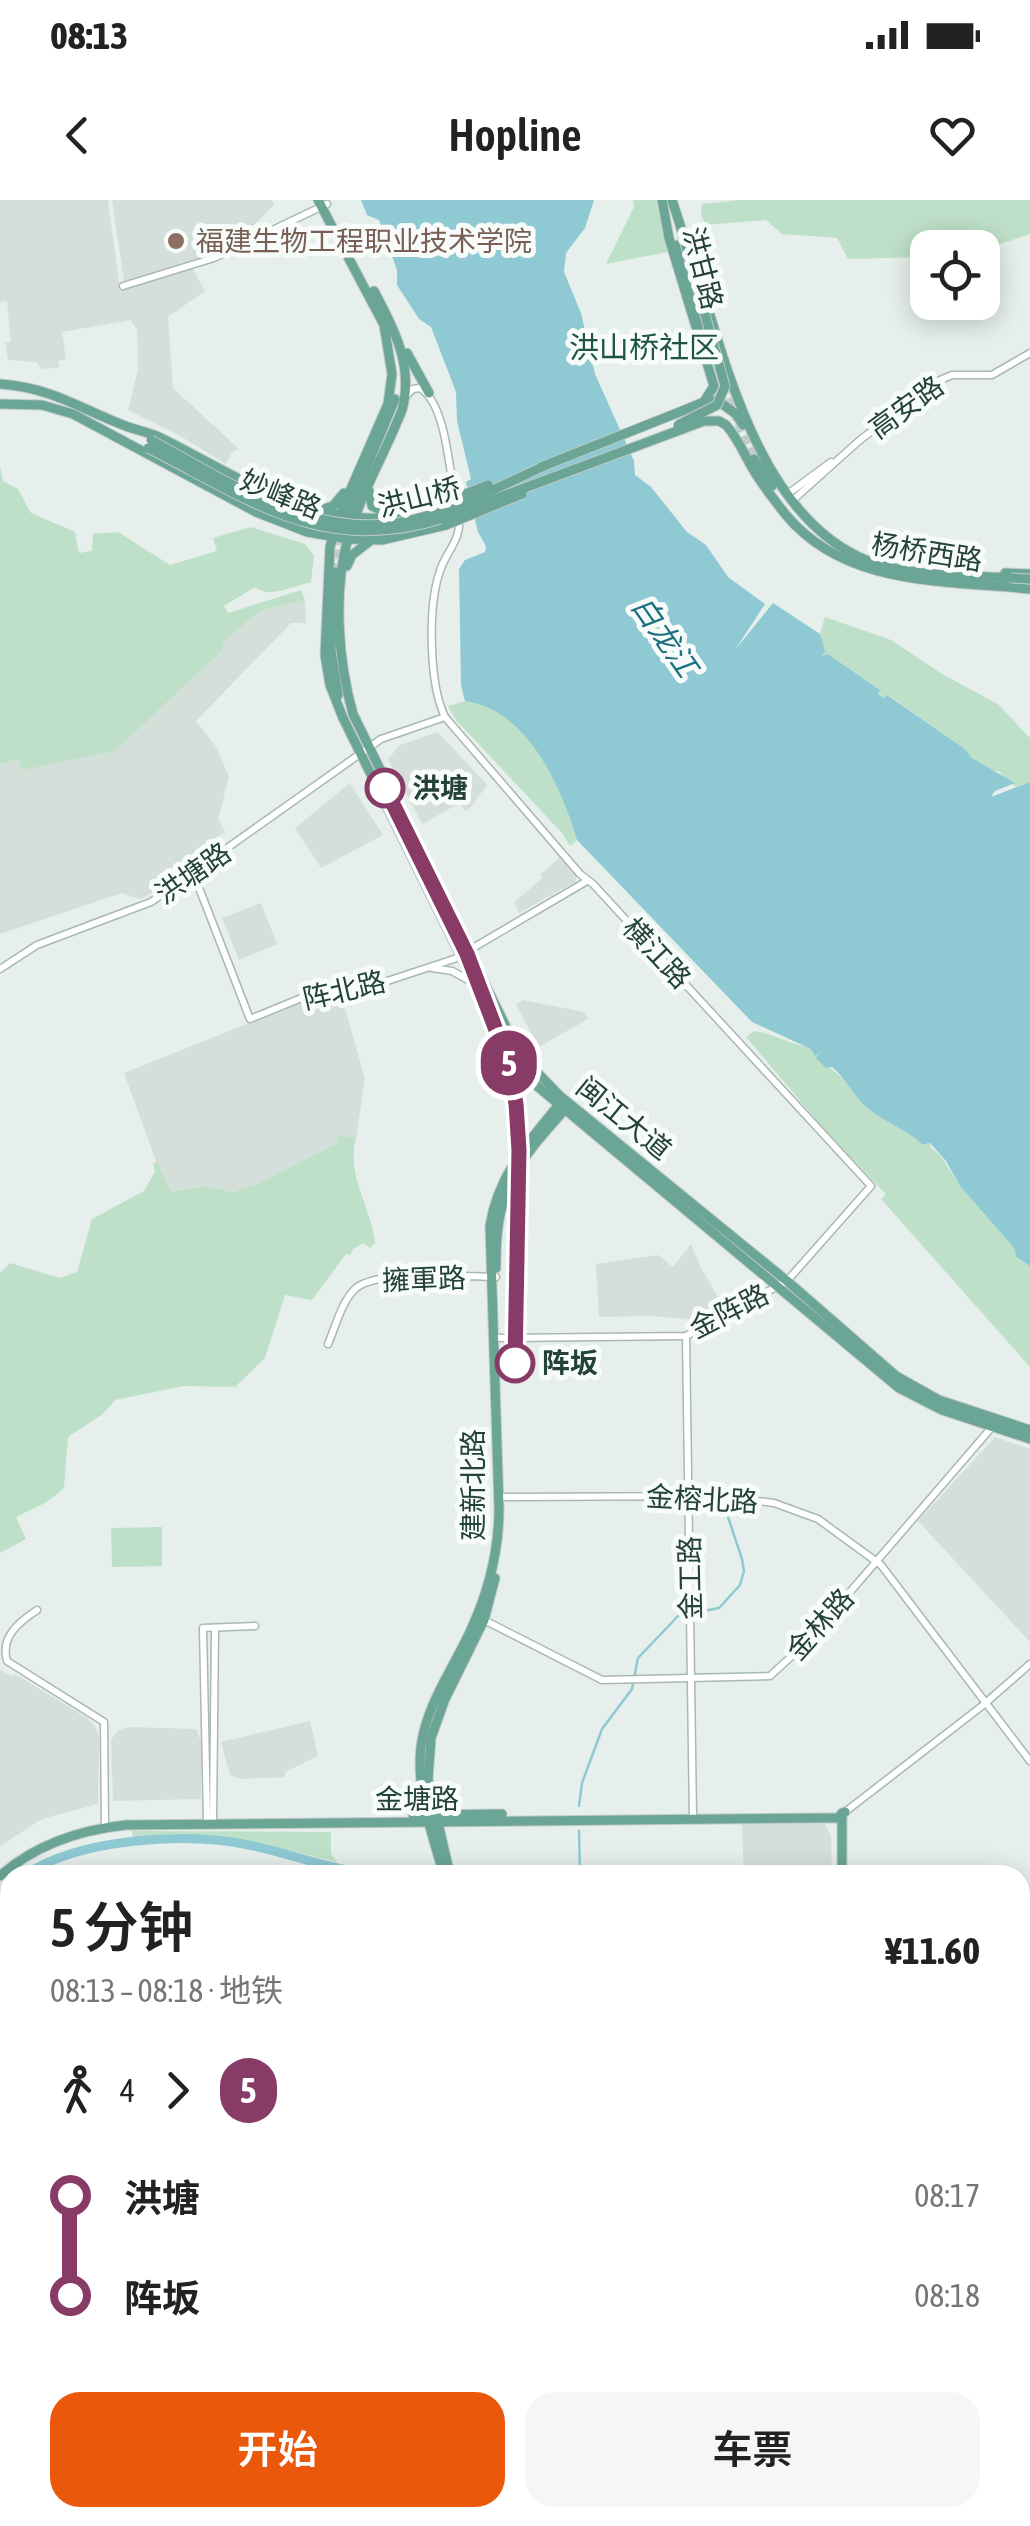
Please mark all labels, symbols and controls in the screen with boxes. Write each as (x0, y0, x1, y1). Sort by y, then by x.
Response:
text: 08:13 (50, 14, 128, 57)
icon: back (50, 108, 105, 163)
icon: heart (925, 108, 980, 163)
text: Hopline (448, 109, 582, 161)
street label: 洪甘路 (677, 223, 729, 313)
place label: 福建生物工程职业技术学院 (196, 225, 532, 257)
marker: 福建生物工程职业技术学院 (165, 230, 187, 252)
map controls (910, 230, 1000, 320)
button: locate (910, 230, 1000, 320)
district label: 洪山桥社区 (569, 330, 719, 364)
street label: 高安路 (863, 369, 949, 445)
street label: 妙峰路 (236, 463, 326, 525)
street label: 洪山桥 (374, 471, 464, 523)
street label: 杨桥西路 (869, 527, 985, 577)
water label: 白龙江 (625, 589, 706, 685)
marker: 洪塘 (366, 769, 404, 807)
place label: 洪塘 (412, 772, 468, 804)
street label: 洪塘路 (149, 836, 237, 910)
street label: 横江路 (617, 911, 697, 995)
street label: 阵北路 (299, 965, 389, 1015)
line badge: 5 (476, 1030, 542, 1096)
text: 5 (501, 1043, 517, 1083)
street label: 闽江大道 (570, 1070, 678, 1166)
street label: 擁軍路 (381, 1262, 467, 1296)
street label: 金阵路 (684, 1278, 774, 1344)
marker: 阵坂 (496, 1344, 534, 1382)
place label: 阵坂 (542, 1347, 598, 1379)
street label: 建新北路 (457, 1429, 489, 1541)
street label: 金榕北路 (645, 1480, 759, 1518)
street label: 金工路 (673, 1536, 707, 1620)
street label: 金林路 (780, 1582, 860, 1666)
street label: 金塘路 (375, 1783, 459, 1815)
text: 5 分钟 (50, 1896, 193, 1959)
text: ¥11.60 (885, 1929, 980, 1972)
text: 08:13 – 08:18 · 地铁 (50, 1972, 283, 2009)
icon: walk (50, 2063, 105, 2118)
icon: forward (150, 2063, 205, 2118)
text: 5 (240, 2070, 257, 2110)
text: 4 (120, 2072, 135, 2109)
text: 洪塘 (124, 2177, 200, 2220)
text: 08:17 (914, 2177, 980, 2214)
text: 阵坂 (124, 2277, 200, 2320)
text: 08:18 (914, 2277, 980, 2314)
button: 开始 (50, 2392, 505, 2507)
button: 车票 (525, 2392, 980, 2507)

